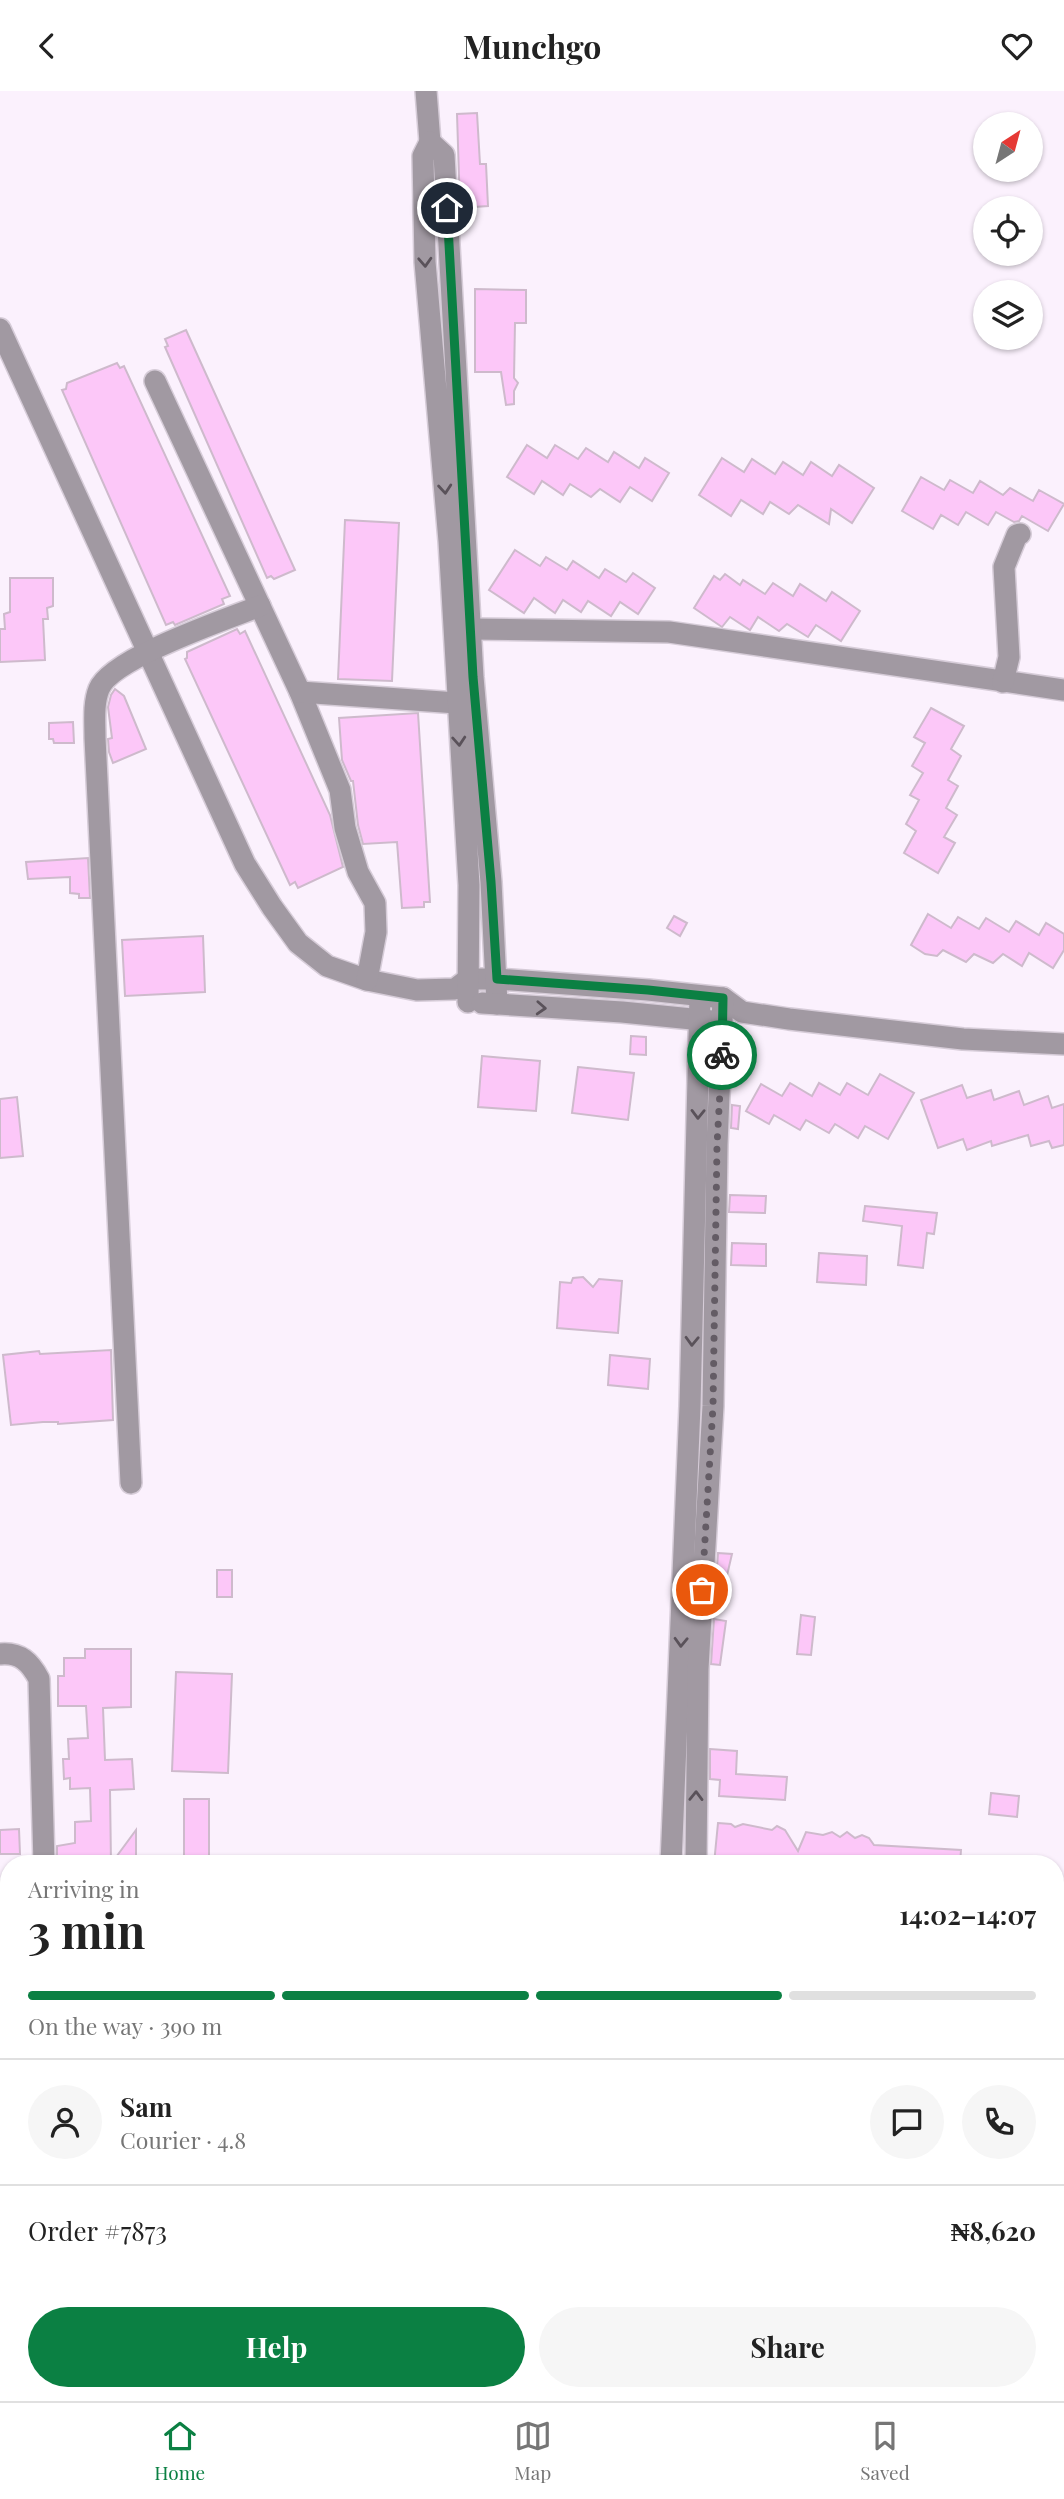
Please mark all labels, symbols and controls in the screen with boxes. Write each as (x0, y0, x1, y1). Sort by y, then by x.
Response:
text: Munchgo (463, 24, 601, 67)
icon: back (28, 27, 66, 65)
icon: heart (998, 27, 1036, 65)
north arrow (973, 112, 1043, 182)
map controls (973, 112, 1043, 350)
pin (417, 178, 477, 238)
icon: home (428, 189, 466, 227)
button: locate (973, 196, 1043, 266)
one-way arrow (418, 257, 433, 268)
button: layers (973, 280, 1043, 350)
one-way arrow (437, 483, 452, 495)
one-way arrow (452, 735, 467, 746)
one-way arrow (536, 1000, 547, 1015)
courier (687, 1020, 757, 1090)
icon: bike (703, 1036, 741, 1074)
one-way arrow (690, 1109, 706, 1119)
one-way arrow (684, 1336, 699, 1347)
pin (672, 1560, 732, 1620)
icon: bag (683, 1571, 721, 1609)
one-way arrow (673, 1637, 688, 1648)
one-way arrow (688, 1790, 704, 1800)
text: Arriving in (28, 1873, 140, 1904)
text: 14:02–14:07 (899, 1897, 1036, 1932)
text: 3 min (28, 1899, 145, 1961)
text: On the way · 390 m (28, 2010, 222, 2041)
button: person (28, 2085, 102, 2159)
button: chat (870, 2085, 944, 2159)
button: phone (962, 2085, 1036, 2159)
text: Sam (120, 2089, 172, 2124)
text: Courier · 4.8 (120, 2124, 246, 2155)
text: Order #7873 (28, 2213, 167, 2248)
text: ₦8,620 (951, 2213, 1036, 2248)
button: Help (28, 2307, 525, 2387)
button: Share (539, 2307, 1036, 2387)
tab: Home (154, 2417, 205, 2485)
tab: Map (514, 2417, 552, 2485)
tab: Saved (860, 2417, 910, 2485)

